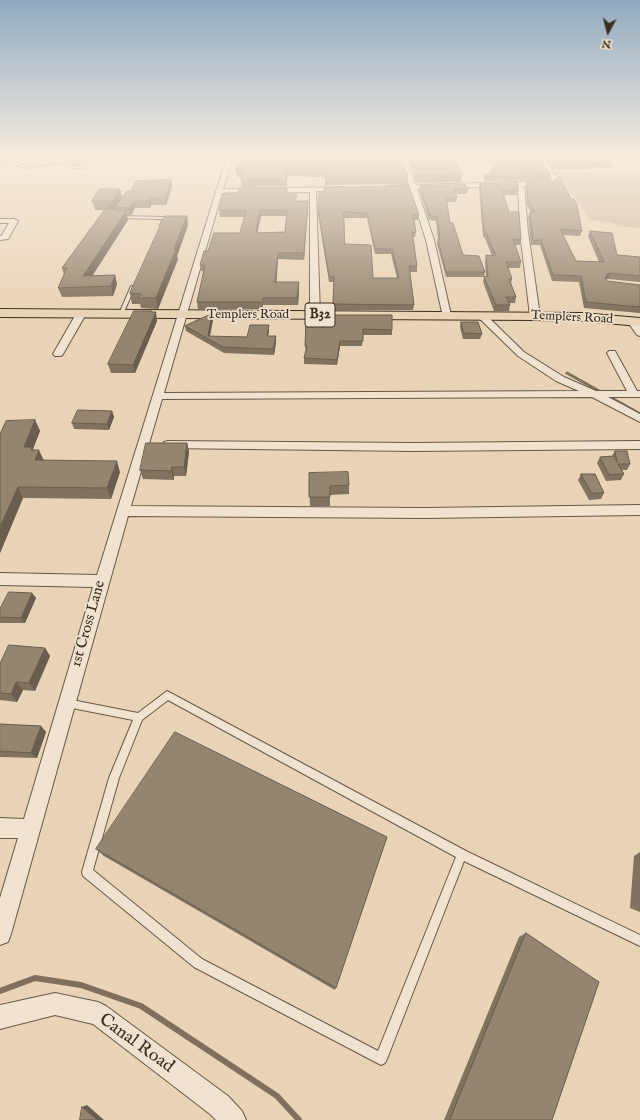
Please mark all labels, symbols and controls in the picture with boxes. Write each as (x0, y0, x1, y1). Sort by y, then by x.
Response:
north arrow (588, 12, 628, 52)
text: N (601, 36, 612, 51)
road number: B32 (305, 303, 335, 327)
street label: Templers Road (207, 307, 289, 323)
street label: Templers Road (530, 308, 614, 328)
street label: 1st Cross Lane (68, 579, 110, 669)
street label: Canal Road (94, 1010, 178, 1078)

